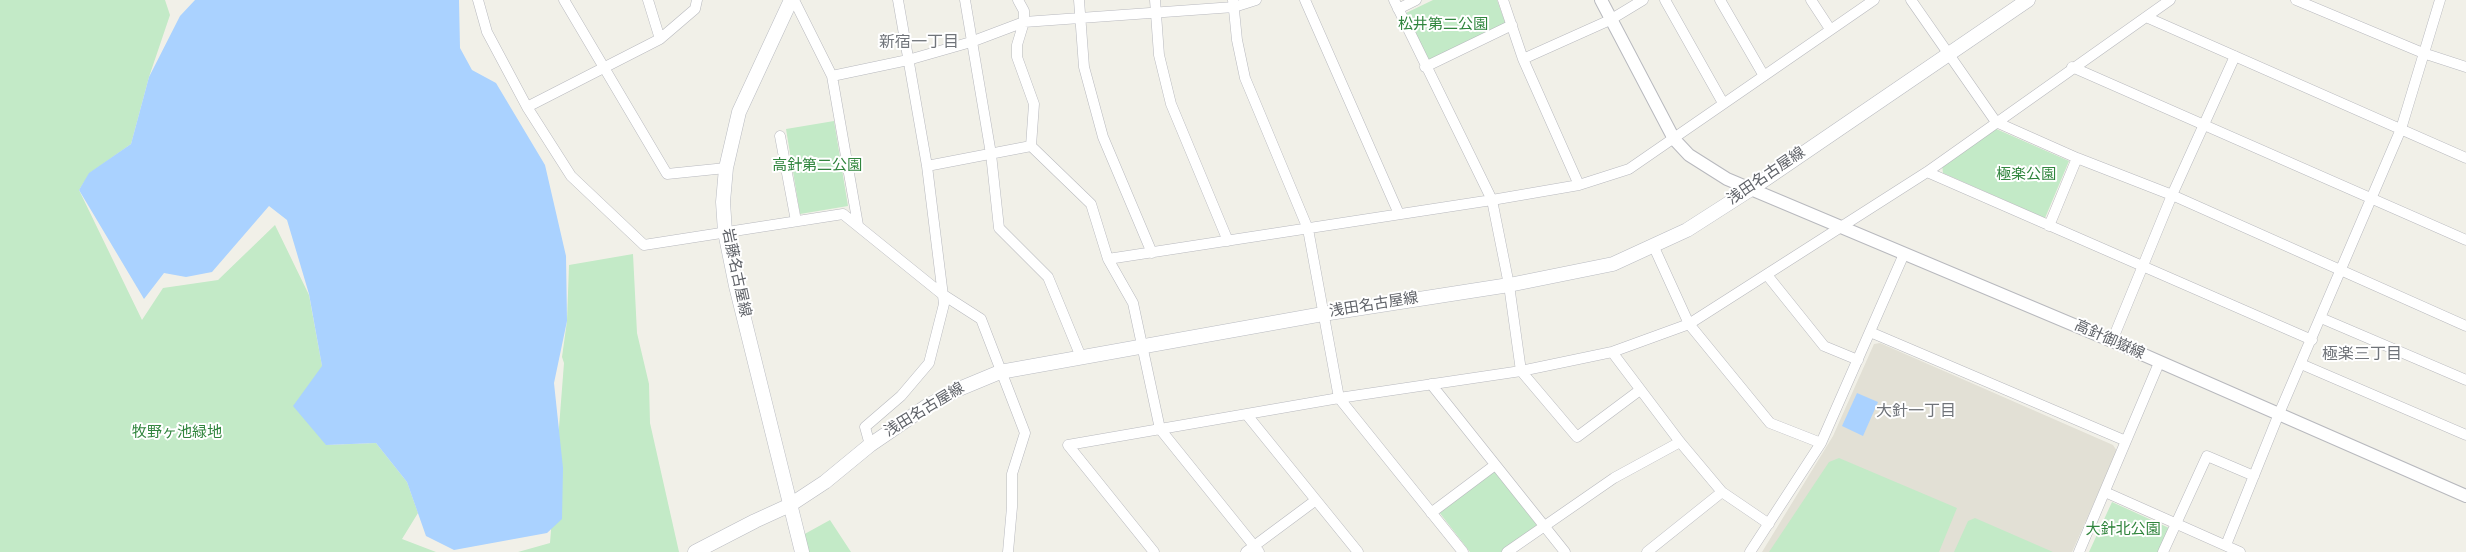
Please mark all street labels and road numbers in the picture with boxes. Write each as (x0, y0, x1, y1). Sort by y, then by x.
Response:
street label: 浅田名古屋線 (1725, 144, 1809, 210)
street label: 岩藤名古屋線 (717, 227, 753, 319)
street label: 浅田名古屋線 (1328, 290, 1420, 322)
street label: 高針御嶽線 (2071, 318, 2147, 364)
street label: 浅田名古屋線 (882, 380, 968, 442)

